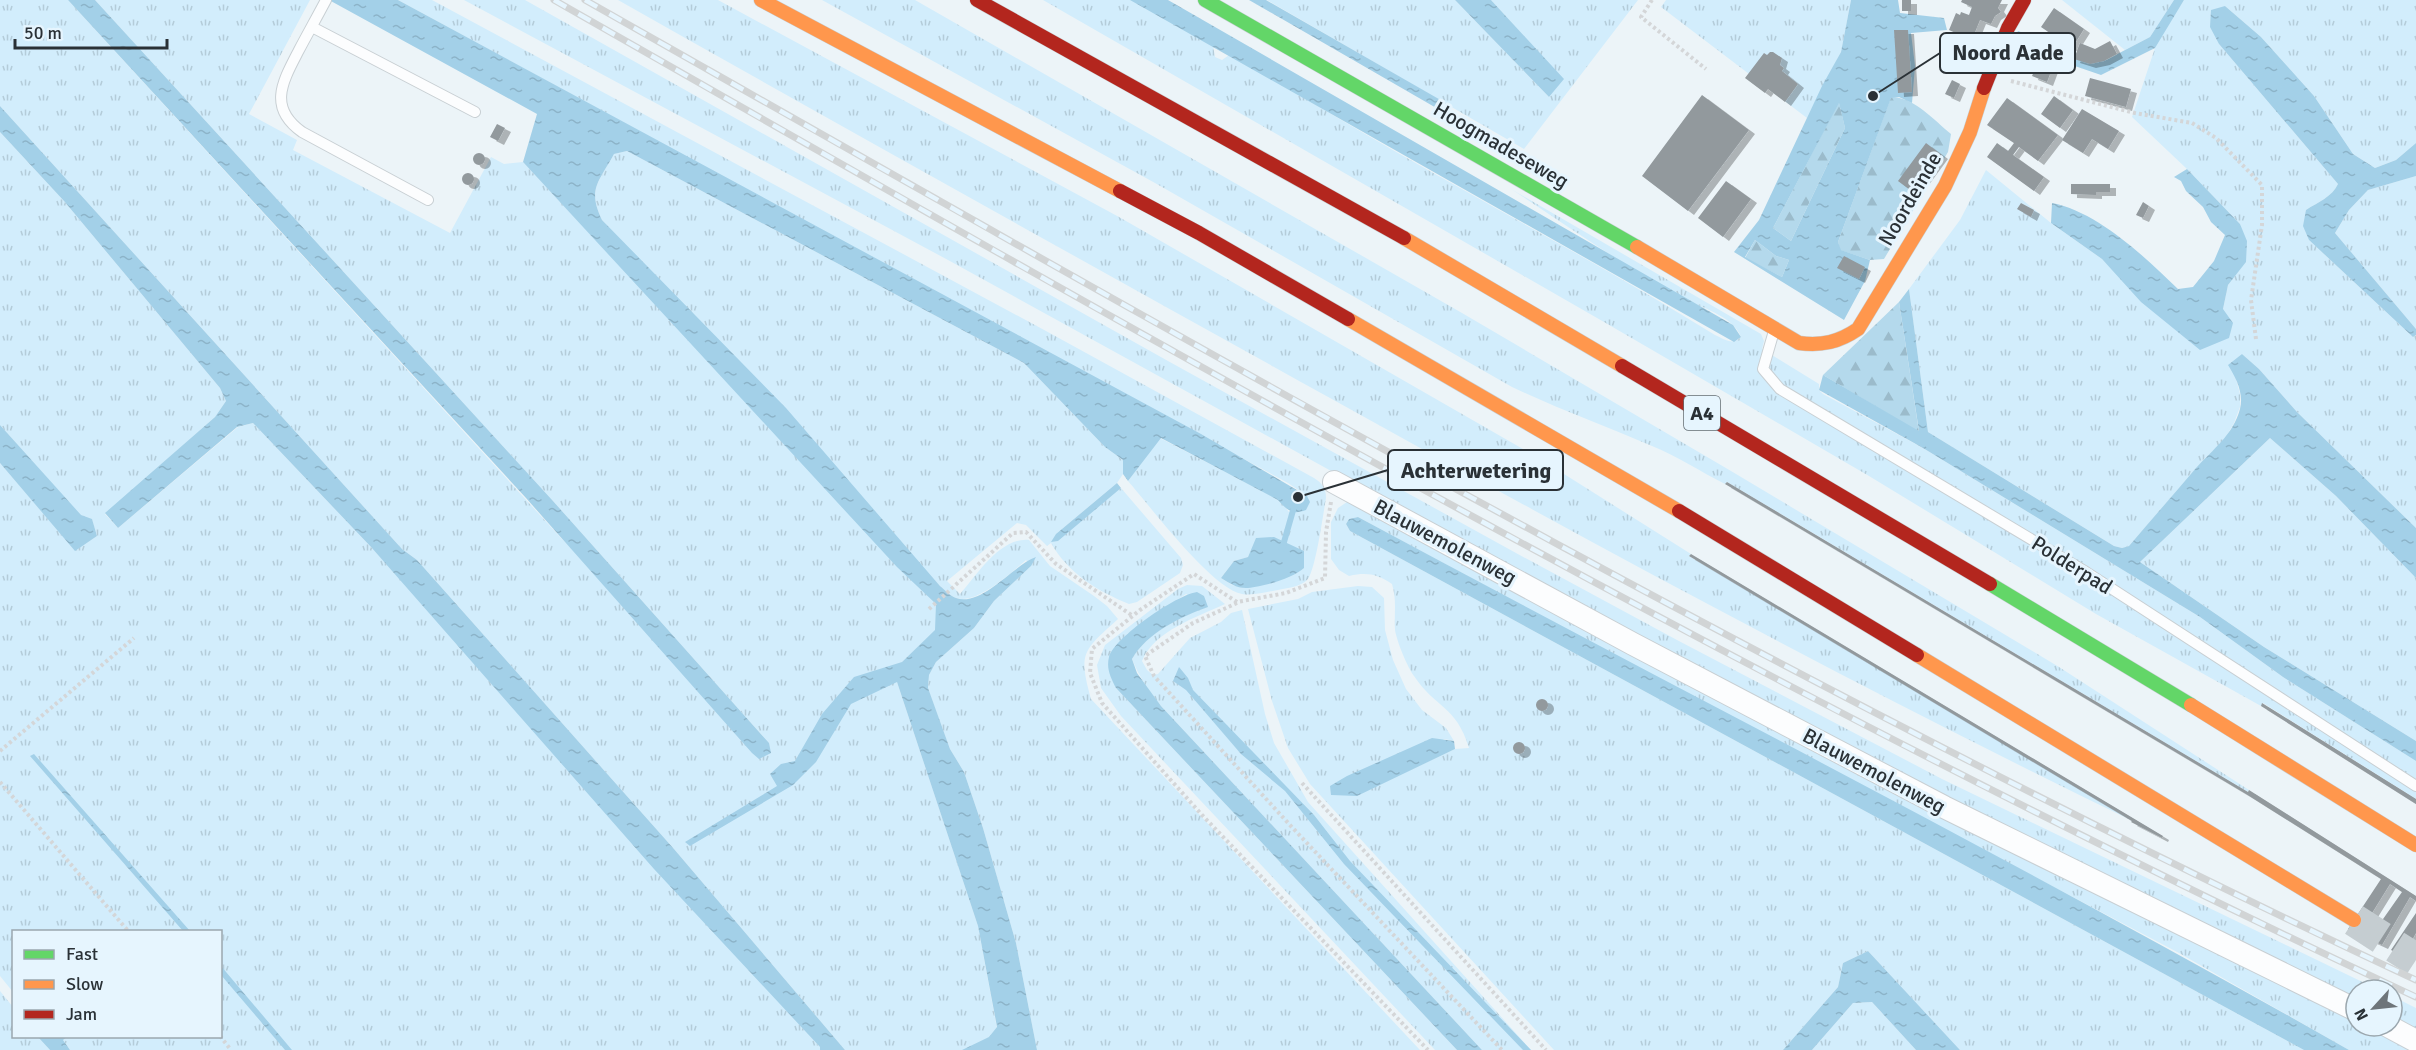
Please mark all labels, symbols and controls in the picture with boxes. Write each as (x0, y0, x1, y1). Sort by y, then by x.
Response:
scale bar (15, 12, 166, 50)
text: 50 m (24, 22, 62, 44)
callout: Noord Aade (1940, 33, 2075, 73)
text: Noord Aade (1952, 39, 2064, 66)
street label: Hoogmadeseweg (1429, 96, 1573, 194)
street label: Noordeinde (1873, 147, 1947, 251)
road number: A4 (1684, 396, 1720, 430)
callout: Achterwetering (1388, 450, 1563, 490)
text: Achterwetering (1401, 457, 1551, 484)
street label: Blauwemolenweg (1369, 493, 1521, 591)
street label: Polderpad (2027, 530, 2117, 600)
street label: Blauwemolenweg (1798, 722, 1950, 820)
legend (12, 930, 222, 1038)
text: Fast (66, 943, 98, 965)
text: Slow (66, 973, 103, 995)
north arrow (2344, 978, 2404, 1038)
text: Jam (66, 1003, 97, 1025)
text: N (2350, 1005, 2373, 1024)

